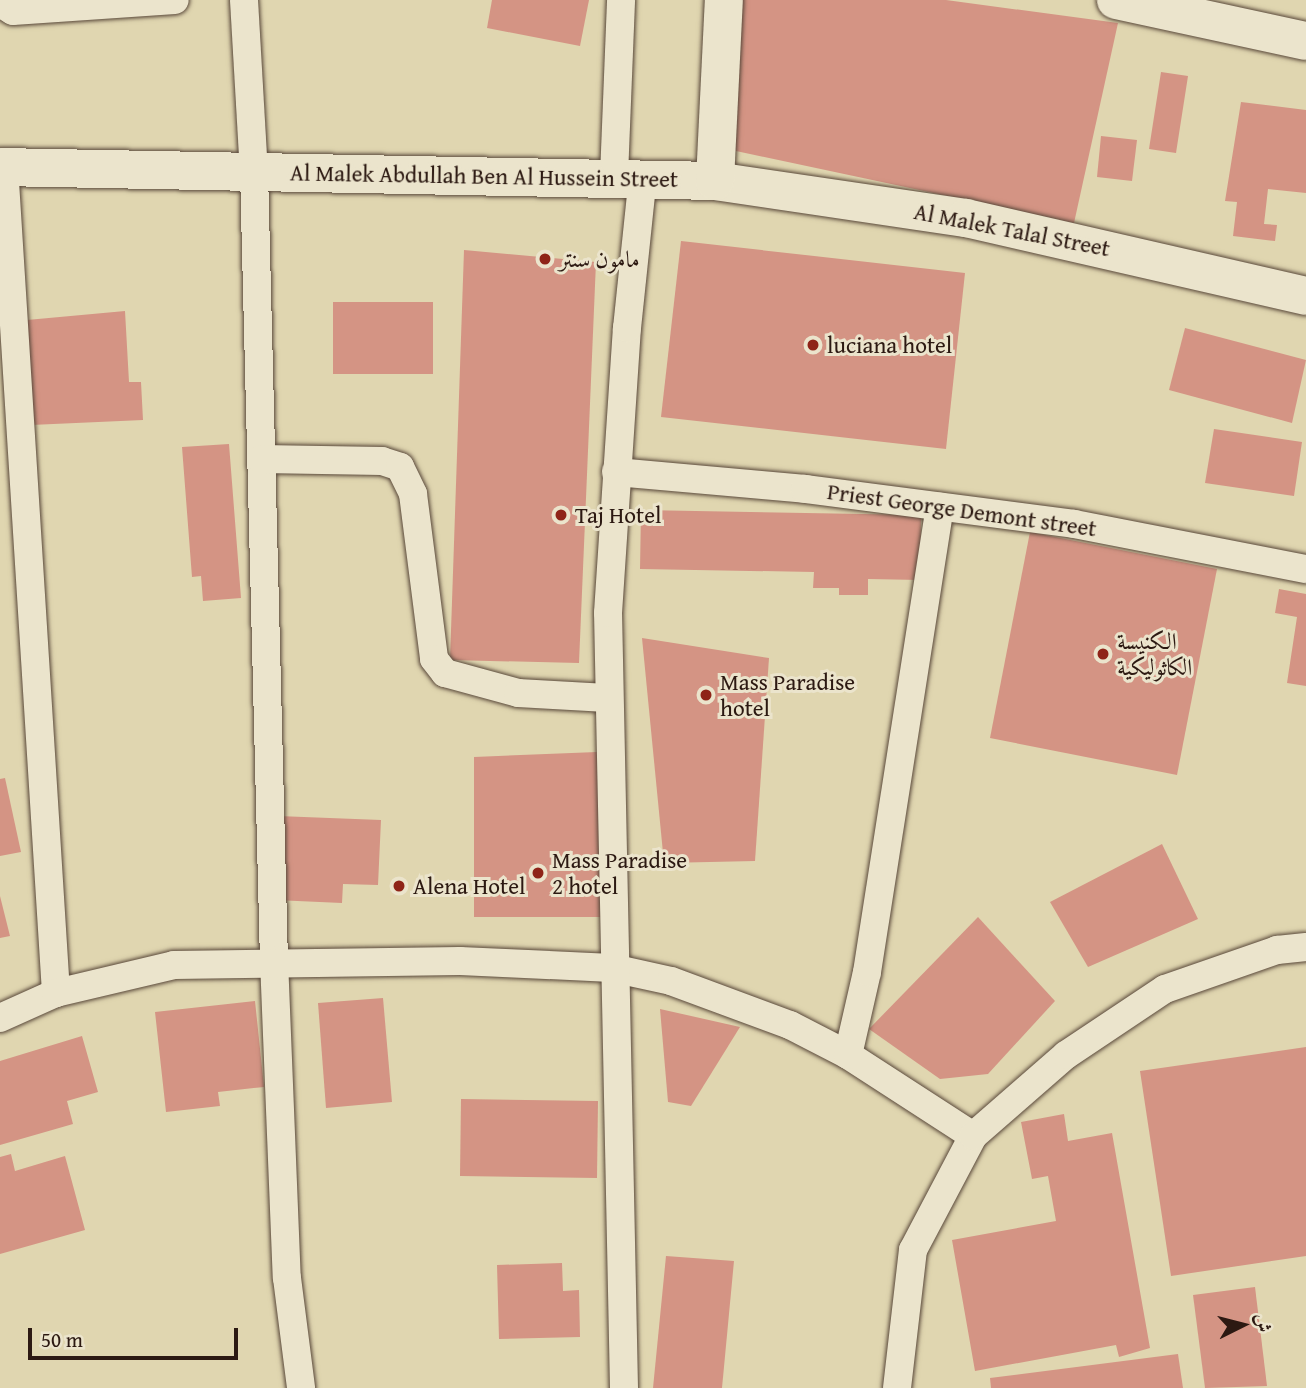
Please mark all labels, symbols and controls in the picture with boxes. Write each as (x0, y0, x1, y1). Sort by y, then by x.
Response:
street label: Al Malek Abdullah Ben Al Hussein Street (290, 159, 678, 193)
street label: Al Malek Talal Street (912, 197, 1112, 263)
place label: مامون سنتر (559, 245, 640, 273)
marker: مامون سنتر (537, 251, 553, 267)
place label: luciana hotel (827, 331, 952, 359)
marker: luciana hotel (805, 337, 821, 353)
street label: Priest George Demont street (826, 477, 1098, 543)
place label: Taj Hotel (575, 501, 661, 529)
marker: Taj Hotel (553, 507, 569, 523)
place label: الكنيسة الكاثوليكية (1117, 627, 1192, 681)
marker: الكنيسة الكاثوليكية (1095, 646, 1111, 662)
place label: Mass Paradise hotel (720, 668, 855, 722)
marker: Mass Paradise hotel (698, 687, 714, 703)
place label: Mass Paradise 2 hotel (552, 846, 687, 900)
marker: Mass Paradise 2 hotel (530, 865, 546, 881)
place label: Alena Hotel (413, 872, 525, 900)
marker: Alena Hotel (391, 878, 407, 894)
north arrow (1208, 1290, 1278, 1360)
text: ش (1249, 1312, 1279, 1334)
scale bar (32, 1314, 242, 1358)
text: 50 m (41, 1324, 83, 1355)

